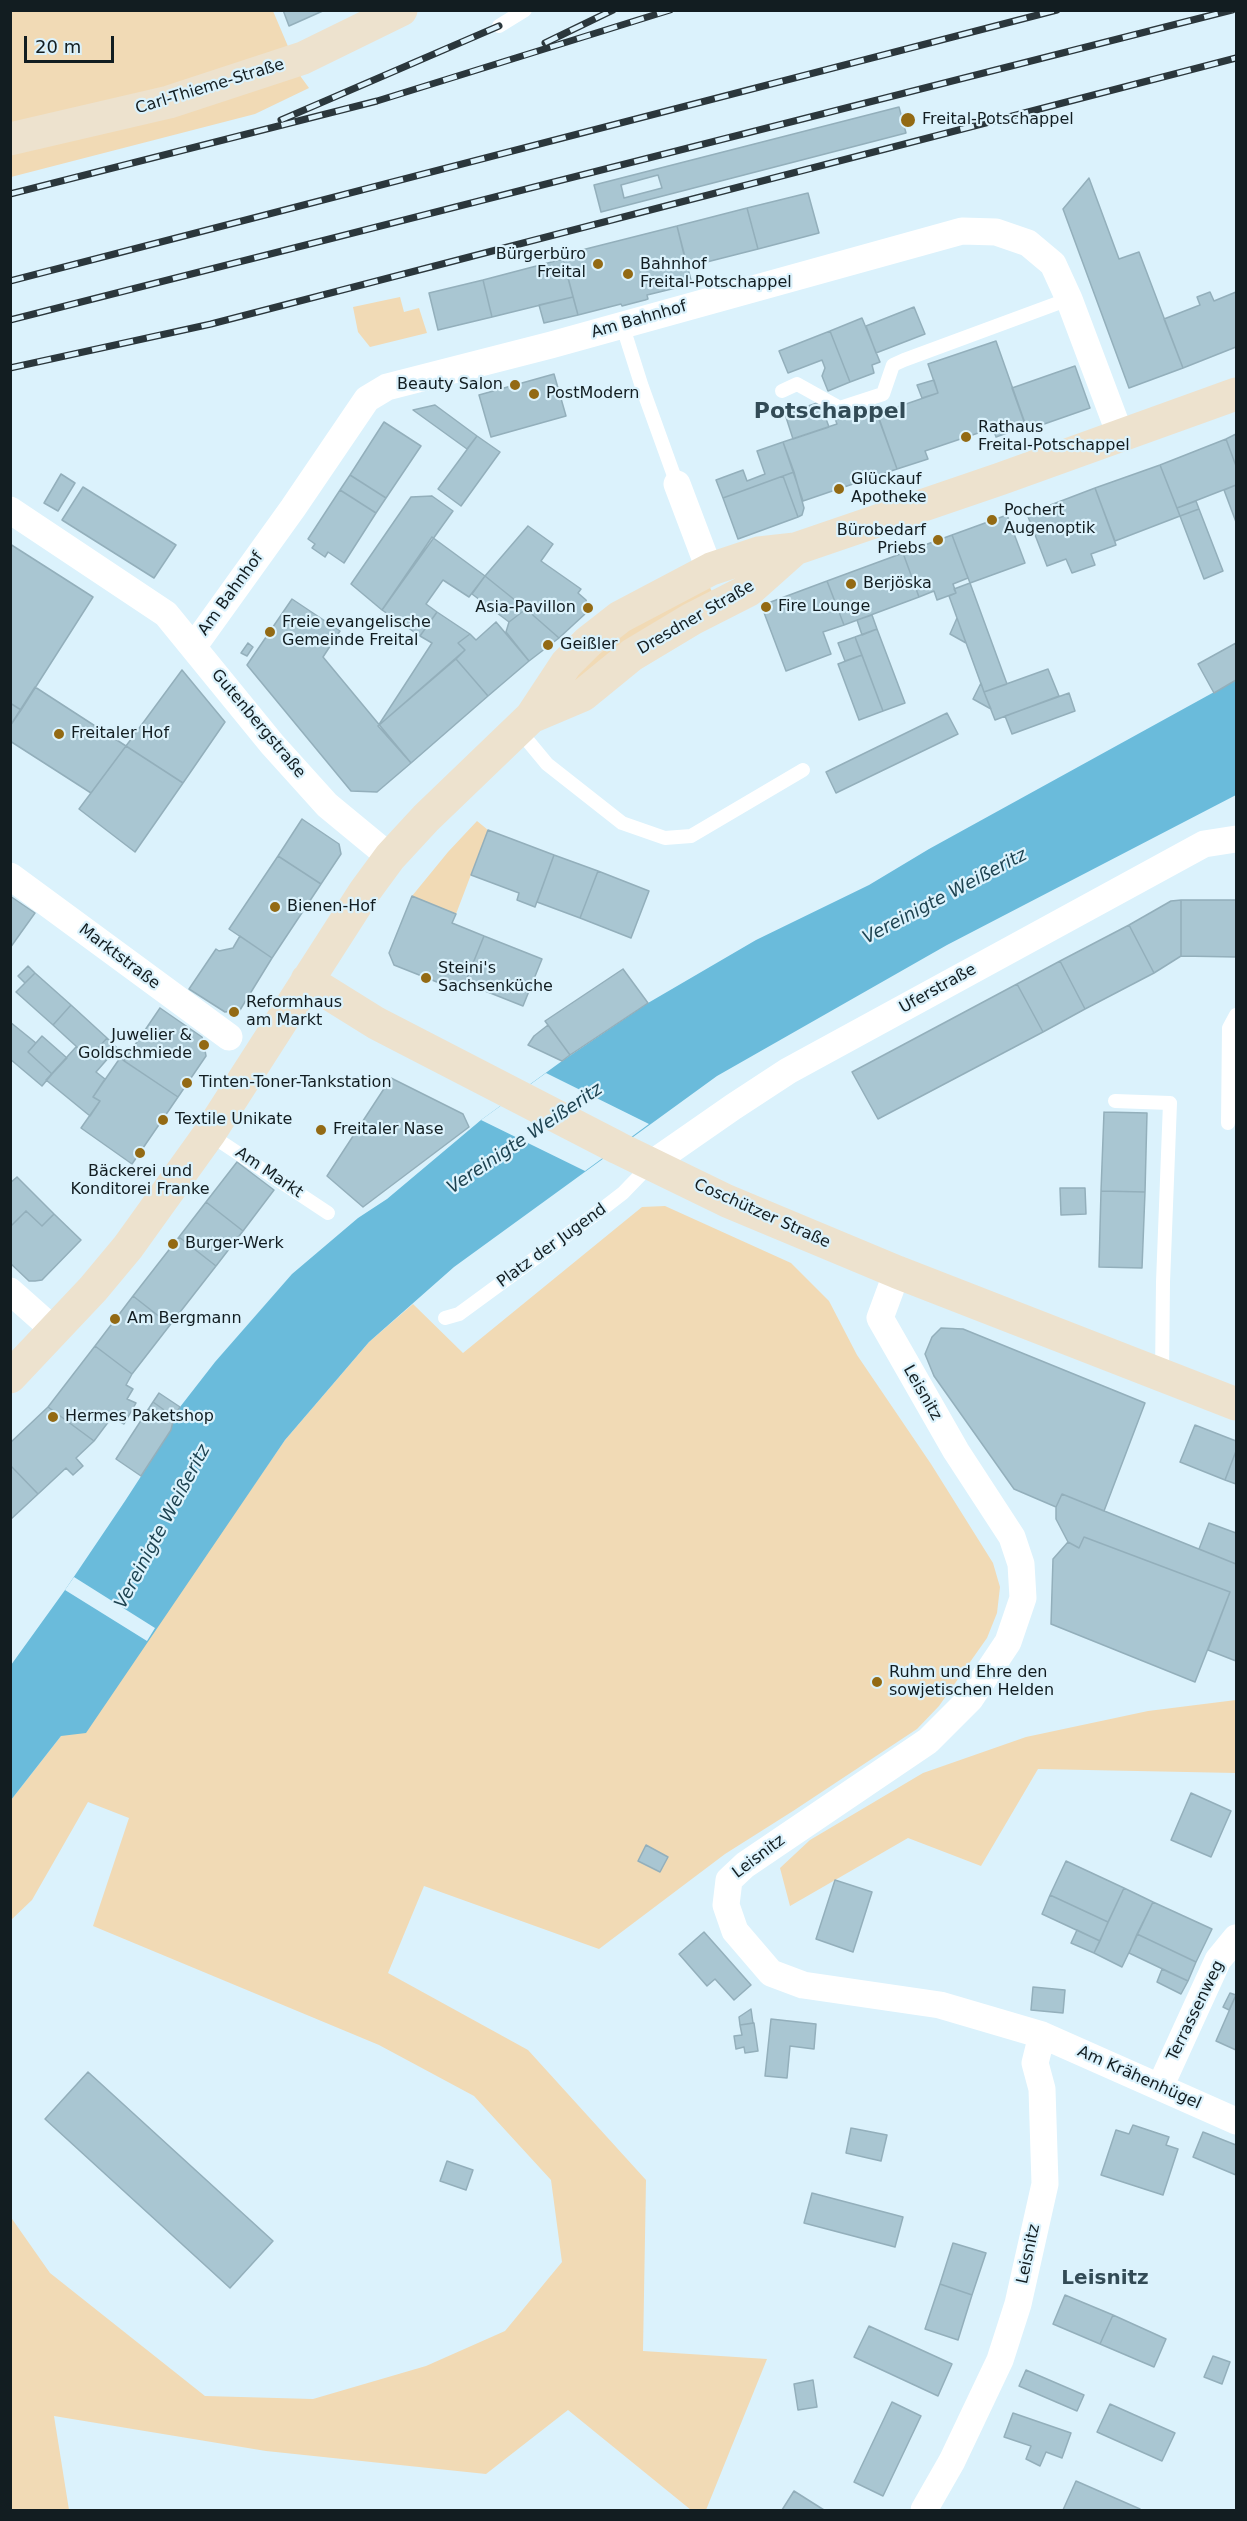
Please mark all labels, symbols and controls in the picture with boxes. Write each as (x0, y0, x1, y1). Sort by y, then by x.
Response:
scale bar (27, 24, 117, 62)
text: 20 m (35, 36, 81, 57)
street label: Carl-Thieme-Straße (133, 55, 287, 119)
place label: Freital-Potschappel (922, 110, 1074, 130)
marker: Freital-Potschappel (899, 111, 917, 129)
place label: Bürgerbüro Freital (496, 245, 586, 283)
place label: Bahnhof Freital-Potschappel (640, 255, 792, 293)
marker: Bürgerbüro Freital (591, 257, 605, 271)
marker: Bahnhof Freital-Potschappel (621, 267, 635, 281)
street label: Am Bahnhof (589, 297, 689, 343)
place label: Beauty Salon (397, 375, 503, 395)
marker: Beauty Salon (508, 378, 522, 392)
place label: PostModern (546, 384, 640, 404)
marker: PostModern (527, 387, 541, 401)
district label: Potschappel (754, 399, 906, 425)
place label: Rathaus Freital-Potschappel (978, 418, 1130, 456)
marker: Rathaus Freital-Potschappel (959, 430, 973, 444)
place label: Glückauf Apotheke (851, 470, 927, 508)
marker: Glückauf Apotheke (832, 482, 846, 496)
place label: Pochert Augenoptik (1004, 501, 1095, 539)
marker: Pochert Augenoptik (985, 513, 999, 527)
place label: Bürobedarf Priebs (837, 521, 926, 559)
marker: Bürobedarf Priebs (931, 533, 945, 547)
street label: Am Bahnhof (194, 549, 268, 639)
place label: Berjöska (863, 574, 932, 594)
street label: Dresdner Straße (634, 577, 758, 659)
marker: Berjöska (844, 577, 858, 591)
place label: Fire Lounge (778, 597, 870, 617)
place label: Asia-Pavillon (475, 598, 576, 618)
marker: Fire Lounge (759, 600, 773, 614)
marker: Asia-Pavillon (581, 601, 595, 615)
place label: Freie evangelische Gemeinde Freital (282, 613, 431, 651)
marker: Freie evangelische Gemeinde Freital (263, 625, 277, 639)
place label: Geißler (560, 635, 618, 655)
marker: Geißler (541, 638, 555, 652)
street label: Gutenbergstraße (207, 666, 309, 782)
place label: Freitaler Hof (71, 724, 169, 744)
marker: Freitaler Hof (52, 727, 66, 741)
water label: Vereinigte Weißeritz (859, 845, 1031, 949)
place label: Bienen-Hof (287, 897, 376, 917)
marker: Bienen-Hof (268, 900, 282, 914)
street label: Marktstraße (75, 920, 163, 994)
place label: Steini's Sachsenküche (438, 959, 553, 997)
street label: Uferstraße (896, 960, 980, 1018)
marker: Steini's Sachsenküche (419, 971, 433, 985)
place label: Reformhaus am Markt (246, 993, 342, 1031)
marker: Reformhaus am Markt (227, 1005, 241, 1019)
place label: Juwelier & Goldschmiede (78, 1026, 192, 1064)
marker: Juwelier & Goldschmiede (197, 1038, 211, 1052)
place label: Tinten-Toner-Tankstation (199, 1073, 392, 1093)
marker: Tinten-Toner-Tankstation (180, 1076, 194, 1090)
water label: Vereinigte Weißeritz (443, 1079, 607, 1199)
place label: Textile Unikate (175, 1110, 292, 1130)
marker: Textile Unikate (156, 1113, 170, 1127)
place label: Freitaler Nase (333, 1120, 444, 1140)
marker: Freitaler Nase (314, 1123, 328, 1137)
street label: Am Markt (232, 1143, 306, 1203)
marker: Bäckerei und Konditorei Franke (133, 1146, 147, 1160)
place label: Bäckerei und Konditorei Franke (71, 1162, 209, 1200)
street label: Coschützer Straße (691, 1175, 833, 1253)
street label: Platz der Jugend (494, 1200, 610, 1292)
place label: Burger-Werk (185, 1234, 284, 1254)
marker: Burger-Werk (166, 1237, 180, 1251)
place label: Am Bergmann (127, 1309, 242, 1329)
marker: Am Bergmann (108, 1312, 122, 1326)
street label: Leisnitz (899, 1362, 945, 1424)
place label: Hermes Paketshop (65, 1407, 214, 1427)
marker: Hermes Paketshop (46, 1410, 60, 1424)
water label: Vereinigte Weißeritz (111, 1441, 215, 1613)
place label: Ruhm und Ehre den sowjetischen Helden (889, 1663, 1054, 1701)
marker: Ruhm und Ehre den sowjetischen Helden (870, 1675, 884, 1689)
street label: Leisnitz (729, 1831, 789, 1883)
street label: Terrassenweg (1163, 1958, 1229, 2064)
street label: Am Krähenhügel (1074, 2042, 1204, 2114)
street label: Leisnitz (1013, 2222, 1045, 2286)
district label: Leisnitz (1061, 2267, 1149, 2291)

